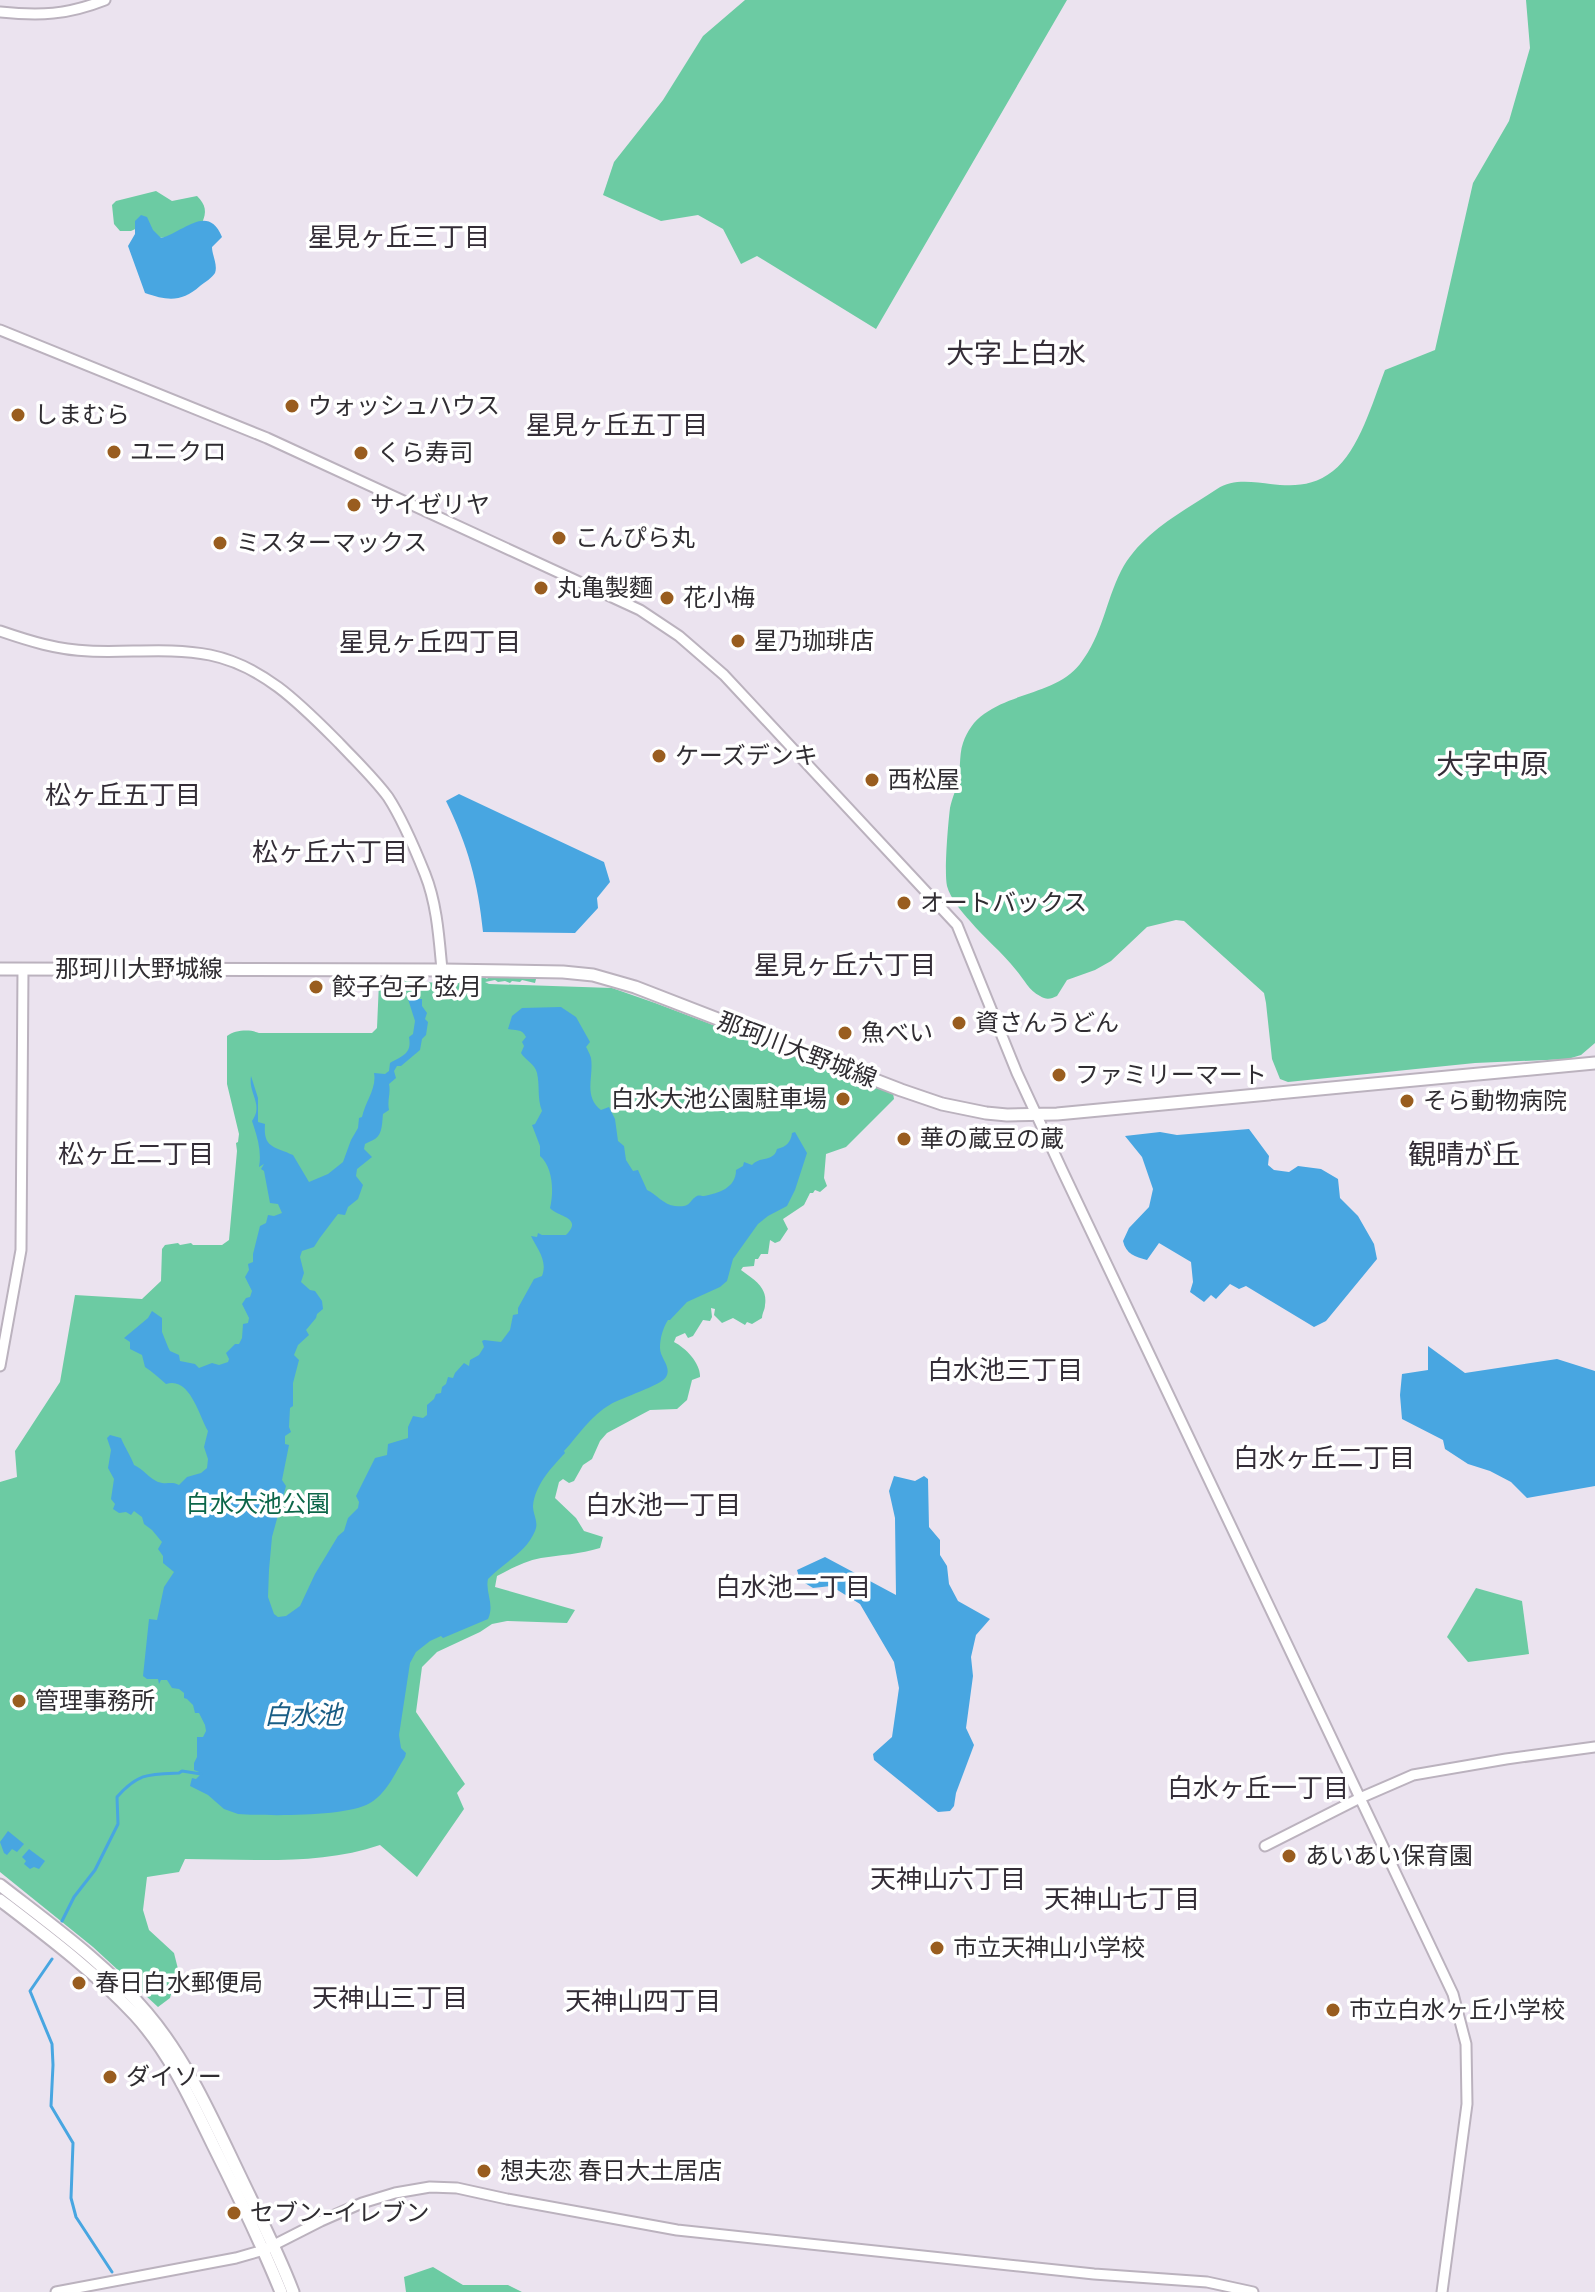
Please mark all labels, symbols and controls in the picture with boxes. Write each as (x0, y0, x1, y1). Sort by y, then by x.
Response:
district label: 星見ヶ丘三丁目 (308, 222, 490, 253)
district label: 大字上白水 (946, 337, 1086, 370)
place label: ウォッシュハウス (308, 392, 500, 420)
marker: ウォッシュハウス (283, 397, 301, 415)
place label: しまむら (34, 401, 130, 429)
marker: しまむら (9, 406, 27, 424)
district label: 星見ヶ丘五丁目 (526, 410, 708, 441)
place label: ユニクロ (130, 438, 226, 466)
place label: くら寿司 (377, 439, 473, 467)
marker: ユニクロ (105, 443, 123, 461)
marker: くら寿司 (352, 444, 370, 462)
place label: サイゼリヤ (370, 491, 490, 519)
marker: サイゼリヤ (345, 496, 363, 514)
place label: こんぴら丸 (575, 524, 695, 552)
place label: ミスターマックス (236, 529, 427, 557)
marker: こんぴら丸 (550, 529, 568, 547)
marker: ミスターマックス (211, 534, 229, 552)
place label: 丸亀製麵 (557, 574, 653, 602)
marker: 丸亀製麵 (532, 579, 550, 597)
place label: 花小梅 (683, 584, 755, 612)
marker: 花小梅 (658, 589, 676, 607)
district label: 星見ヶ丘四丁目 (339, 627, 521, 658)
place label: 星乃珈琲店 (754, 627, 874, 655)
marker: 星乃珈琲店 (729, 632, 747, 650)
place label: ケーズデンキ (675, 742, 818, 770)
marker: ケーズデンキ (650, 747, 668, 765)
district label: 大字中原 (1436, 748, 1548, 781)
place label: 西松屋 (888, 766, 960, 794)
marker: 西松屋 (863, 771, 881, 789)
district label: 松ヶ丘五丁目 (45, 780, 201, 811)
district label: 松ヶ丘六丁目 (252, 837, 408, 868)
place label: オートバックス (920, 889, 1087, 917)
marker: オートバックス (895, 894, 913, 912)
district label: 星見ヶ丘六丁目 (754, 950, 936, 981)
street label: 那珂川大野城線 (55, 955, 223, 983)
place label: 餃子包子 弦月 (332, 973, 482, 1001)
marker: 餃子包子 弦月 (307, 978, 325, 996)
street label: 那珂川大野城線 (714, 1007, 880, 1093)
place label: 資さんうどん (975, 1009, 1119, 1037)
marker: 資さんうどん (950, 1014, 968, 1032)
place label: 魚べい (861, 1019, 933, 1047)
marker: 魚べい (836, 1024, 854, 1042)
place label: ファミリーマート (1075, 1061, 1267, 1089)
marker: ファミリーマート (1050, 1066, 1068, 1084)
place label: 白水大池公園駐車場 (611, 1085, 827, 1113)
place label: そら動物病院 (1423, 1087, 1567, 1115)
marker: 白水大池公園駐車場 (834, 1090, 852, 1108)
marker: そら動物病院 (1398, 1092, 1416, 1110)
place label: 華の蔵豆の蔵 (920, 1125, 1064, 1153)
marker: 華の蔵豆の蔵 (895, 1130, 913, 1148)
district label: 観晴が丘 (1408, 1138, 1520, 1171)
district label: 松ヶ丘二丁目 (58, 1139, 214, 1170)
district label: 白水池三丁目 (927, 1355, 1083, 1386)
district label: 白水ヶ丘二丁目 (1233, 1443, 1415, 1474)
park label: 白水大池公園 (186, 1490, 330, 1518)
district label: 白水池一丁目 (585, 1490, 741, 1521)
district label: 白水池二丁目 (715, 1572, 871, 1603)
place label: 管理事務所 (35, 1687, 155, 1715)
marker: 管理事務所 (10, 1692, 28, 1710)
water label: 白水池 (264, 1700, 345, 1731)
district label: 白水ヶ丘一丁目 (1167, 1773, 1349, 1804)
place label: あいあい保育園 (1305, 1842, 1473, 1870)
marker: あいあい保育園 (1280, 1847, 1298, 1865)
district label: 天神山六丁目 (870, 1864, 1026, 1895)
district label: 天神山七丁目 (1044, 1884, 1200, 1915)
place label: 市立天神山小学校 (953, 1934, 1145, 1962)
marker: 市立天神山小学校 (928, 1939, 946, 1957)
place label: 春日白水郵便局 (95, 1969, 263, 1997)
marker: 春日白水郵便局 (70, 1974, 88, 1992)
district label: 天神山三丁目 (312, 1983, 468, 2014)
district label: 天神山四丁目 (565, 1986, 721, 2017)
place label: 市立白水ヶ丘小学校 (1349, 1996, 1565, 2024)
marker: 市立白水ヶ丘小学校 (1324, 2001, 1342, 2019)
place label: ダイソー (126, 2063, 222, 2091)
marker: ダイソー (101, 2068, 119, 2086)
place label: 想夫恋 春日大土居店 (500, 2157, 722, 2185)
marker: 想夫恋 春日大土居店 (475, 2162, 493, 2180)
place label: セブン-イレブン (250, 2199, 430, 2227)
marker: セブン-イレブン (225, 2204, 243, 2222)

